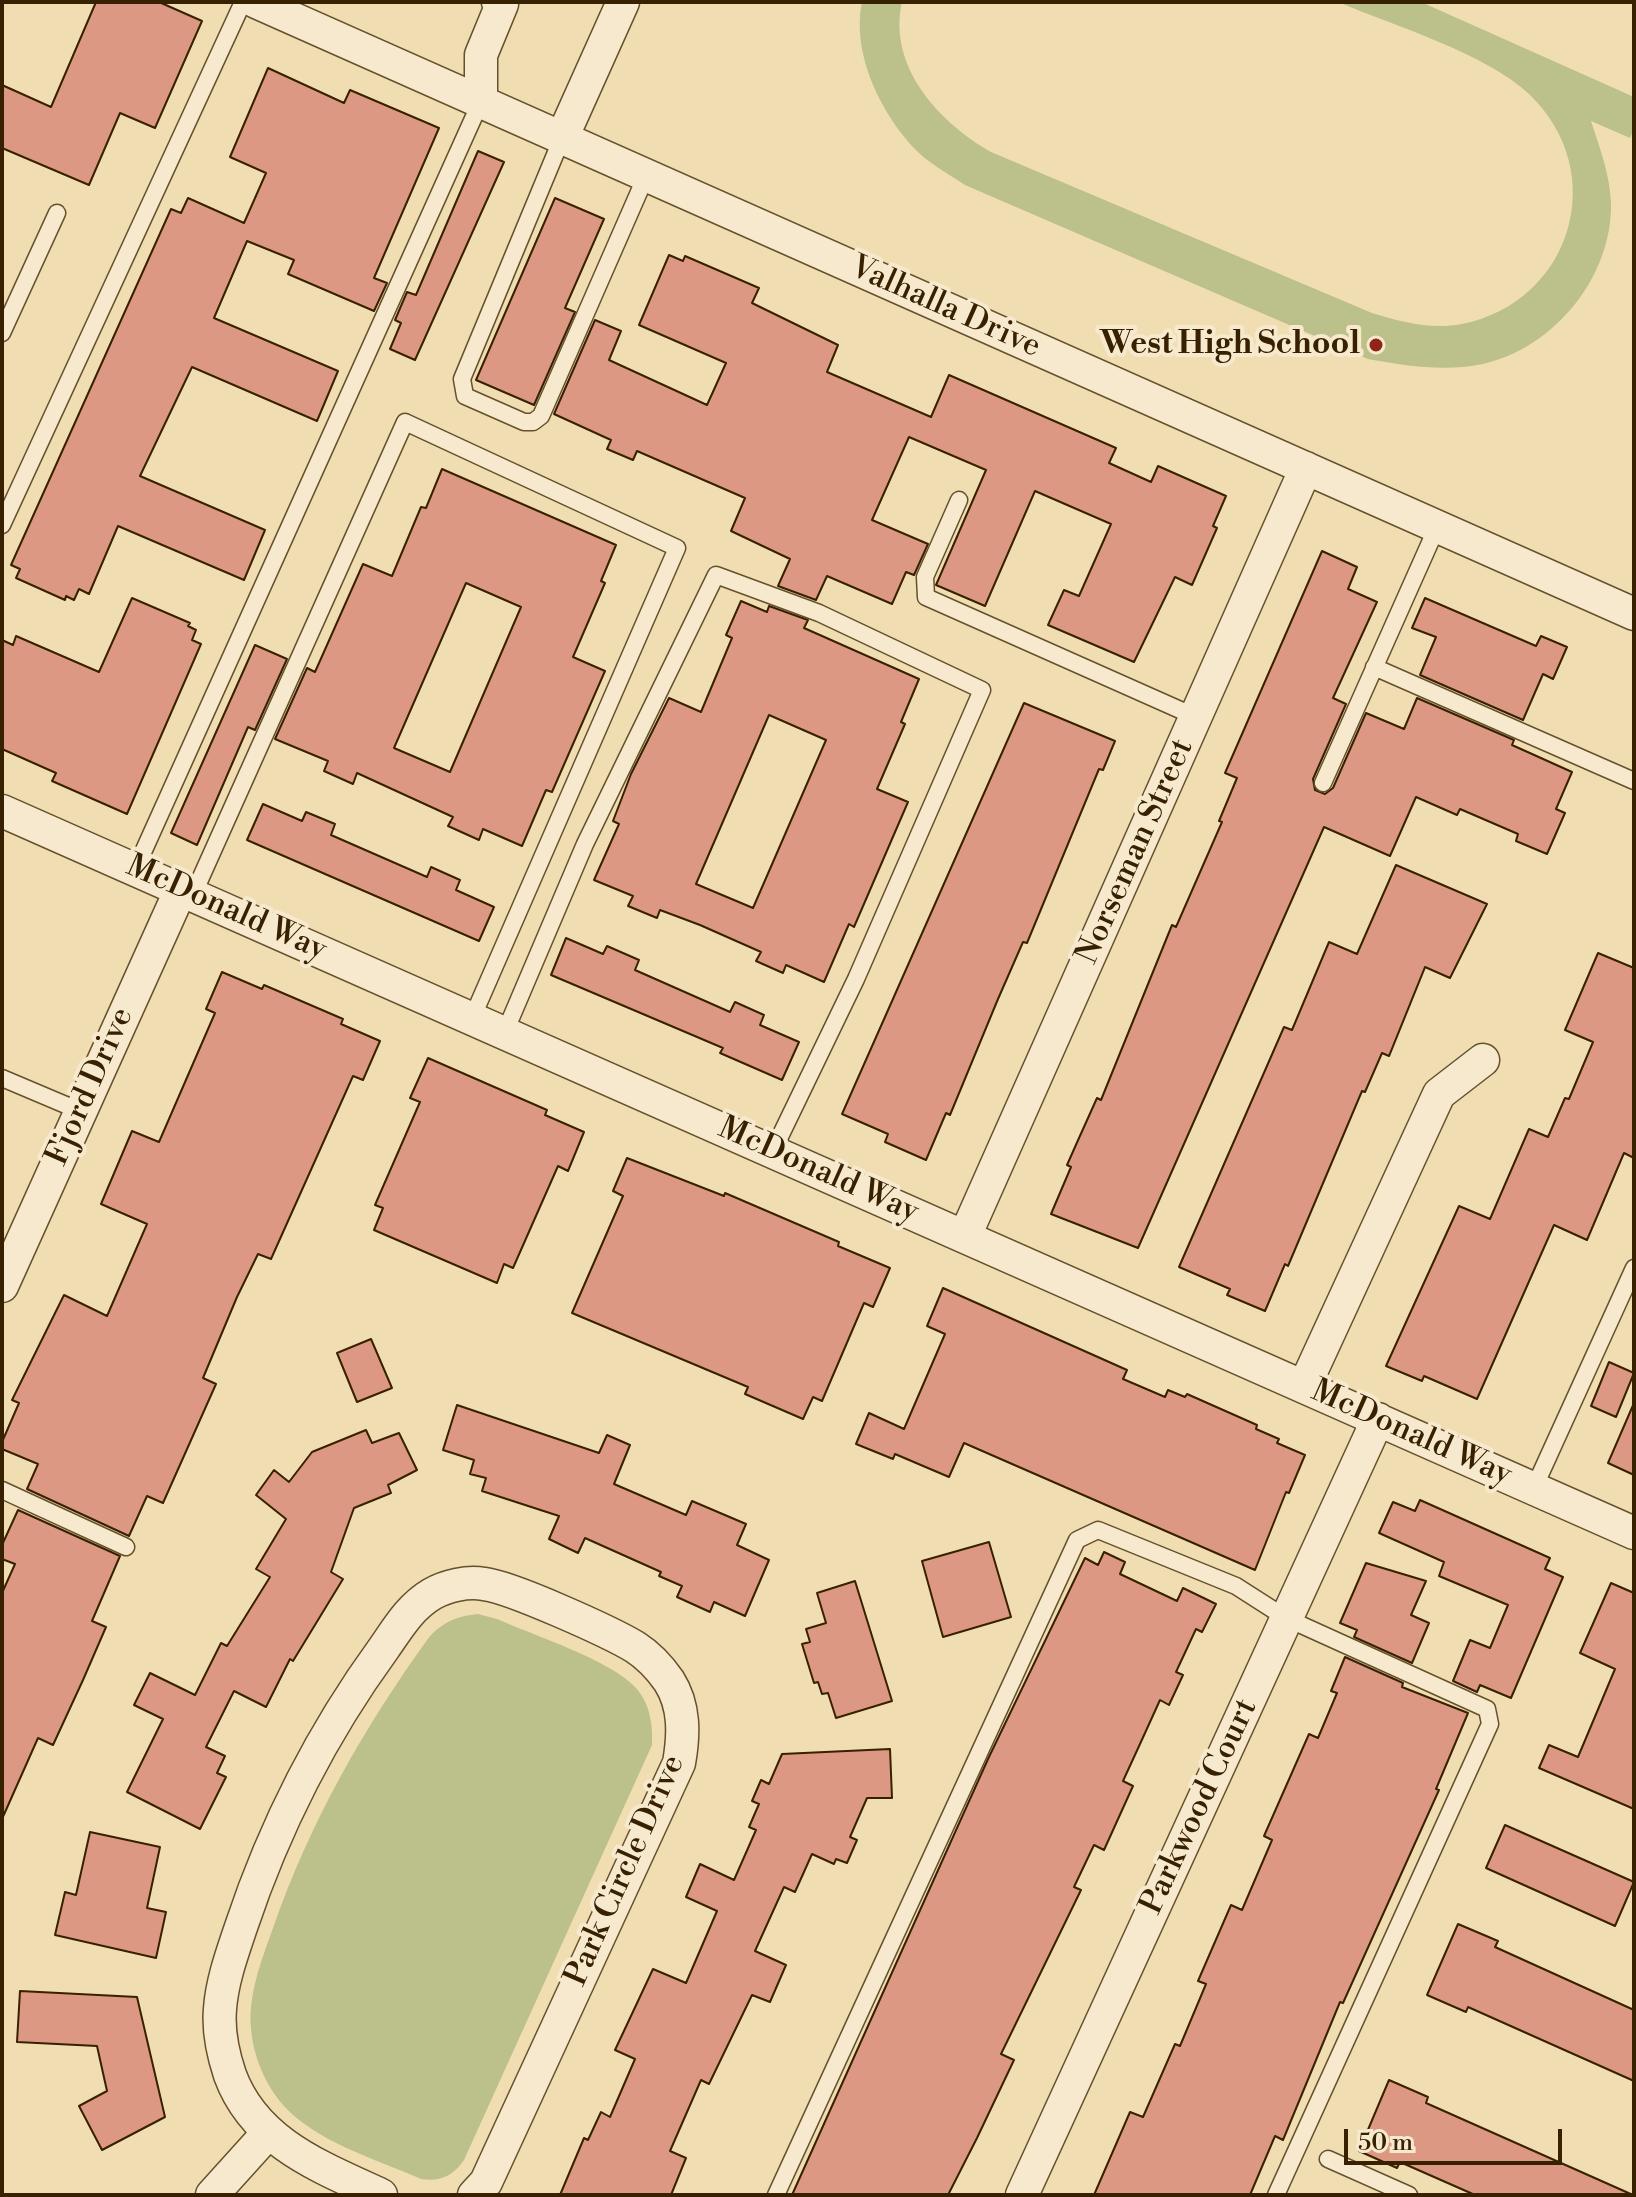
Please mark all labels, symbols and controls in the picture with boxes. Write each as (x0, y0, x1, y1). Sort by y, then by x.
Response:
street label: Valhalla Drive (844, 249, 1046, 367)
place label: West High School (1100, 326, 1360, 364)
marker: West High School (1367, 336, 1385, 354)
street label: Norseman Street (1069, 734, 1203, 970)
street label: McDonald Way (120, 848, 332, 970)
street label: Fjord Drive (39, 1002, 143, 1172)
street label: McDonald Way (712, 1110, 924, 1232)
street label: McDonald Way (1305, 1373, 1517, 1495)
street label: Parkwood Court (1133, 1693, 1267, 1921)
street label: Park Circle Drive (558, 1750, 694, 1992)
scale bar (1348, 2113, 1566, 2163)
text: 50 m (1358, 2128, 1413, 2158)

